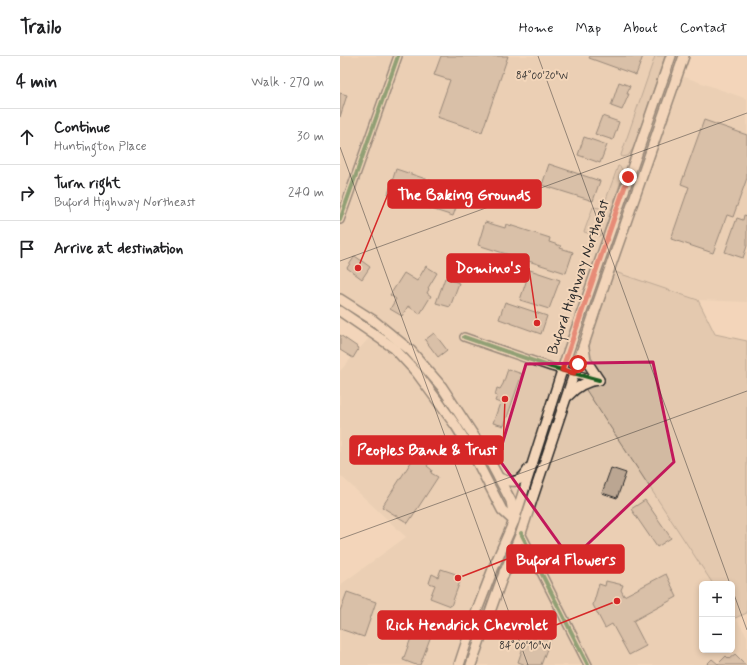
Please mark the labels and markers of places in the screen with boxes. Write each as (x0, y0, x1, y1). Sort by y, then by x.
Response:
callout: The Baking Grounds (388, 180, 541, 208)
callout: Domino's (447, 254, 529, 282)
callout: Peoples Bank & Trust (350, 436, 503, 464)
callout: Buford Flowers (507, 545, 624, 573)
callout: Rick Hendrick Chevrolet (378, 611, 556, 639)

